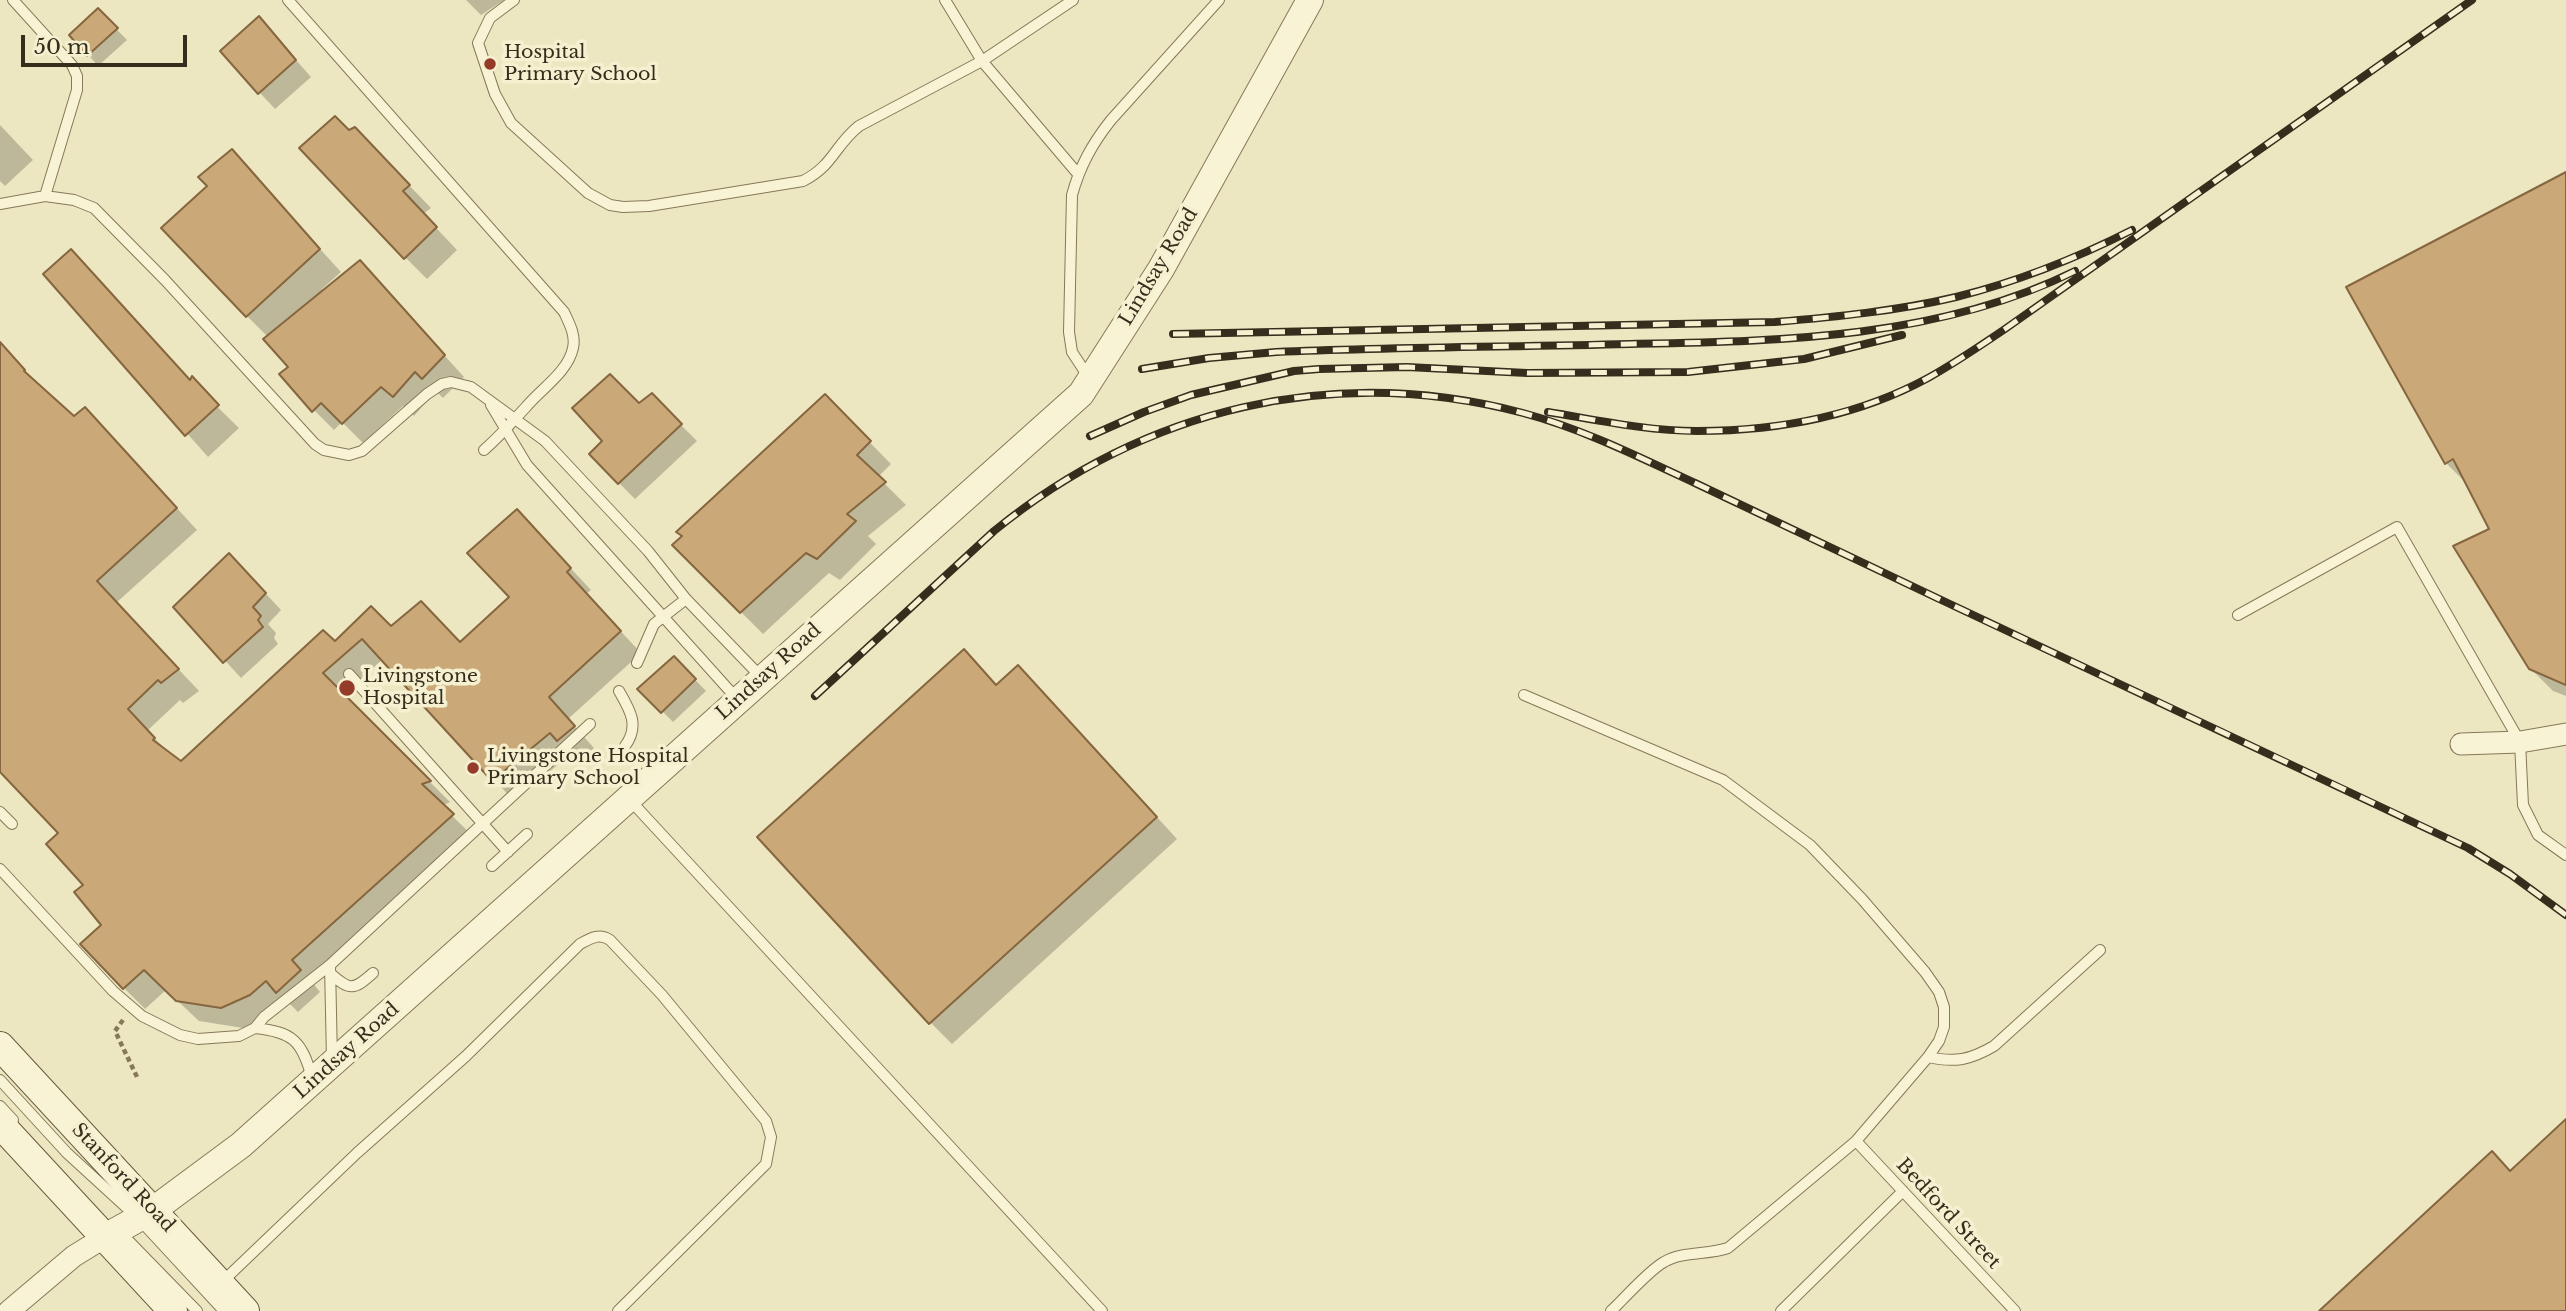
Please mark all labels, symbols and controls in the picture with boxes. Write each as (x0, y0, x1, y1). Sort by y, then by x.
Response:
scale bar (24, 21, 191, 65)
text: 50 m (34, 34, 89, 60)
place label: Hospital Primary School (504, 42, 657, 86)
marker: Hospital Primary School (482, 56, 498, 72)
street label: Lindsay Road (1115, 204, 1203, 330)
street label: Lindsay Road (712, 619, 826, 725)
place label: Livingstone Hospital (363, 666, 478, 710)
marker: Livingstone Hospital (337, 678, 357, 698)
place label: Livingstone Hospital Primary School (487, 746, 689, 790)
marker: Livingstone Hospital Primary School (465, 760, 481, 776)
street label: Lindsay Road (290, 998, 404, 1104)
street label: Stanford Road (67, 1119, 179, 1237)
street label: Bedford Street (1891, 1154, 2005, 1274)

